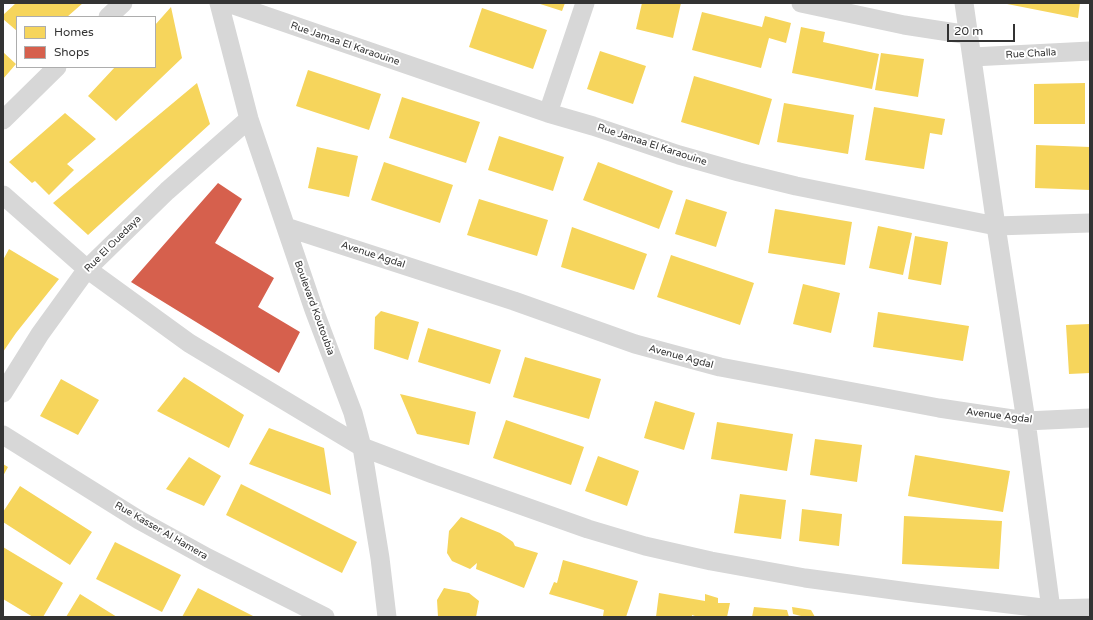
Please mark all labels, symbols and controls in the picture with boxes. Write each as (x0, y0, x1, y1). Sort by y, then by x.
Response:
legend (16, 16, 156, 68)
scale bar (949, 16, 1017, 42)
street label: Rue Jamaa El Karaouine (289, 20, 401, 68)
text: 20 m (954, 24, 983, 38)
text: Homes (54, 25, 94, 39)
text: Shops (54, 45, 89, 59)
street label: Rue Challa (1005, 47, 1057, 61)
street label: Rue Jamaa El Karaouine (596, 122, 708, 168)
street label: Rue El Ouedaya (82, 213, 144, 275)
street label: Avenue Agdal (340, 239, 406, 271)
street label: Boulevard Koutoubia (291, 259, 337, 357)
street label: Avenue Agdal (647, 343, 715, 371)
street label: Avenue Agdal (965, 406, 1033, 426)
street label: Rue Kasser Al Hamera (112, 499, 210, 563)

